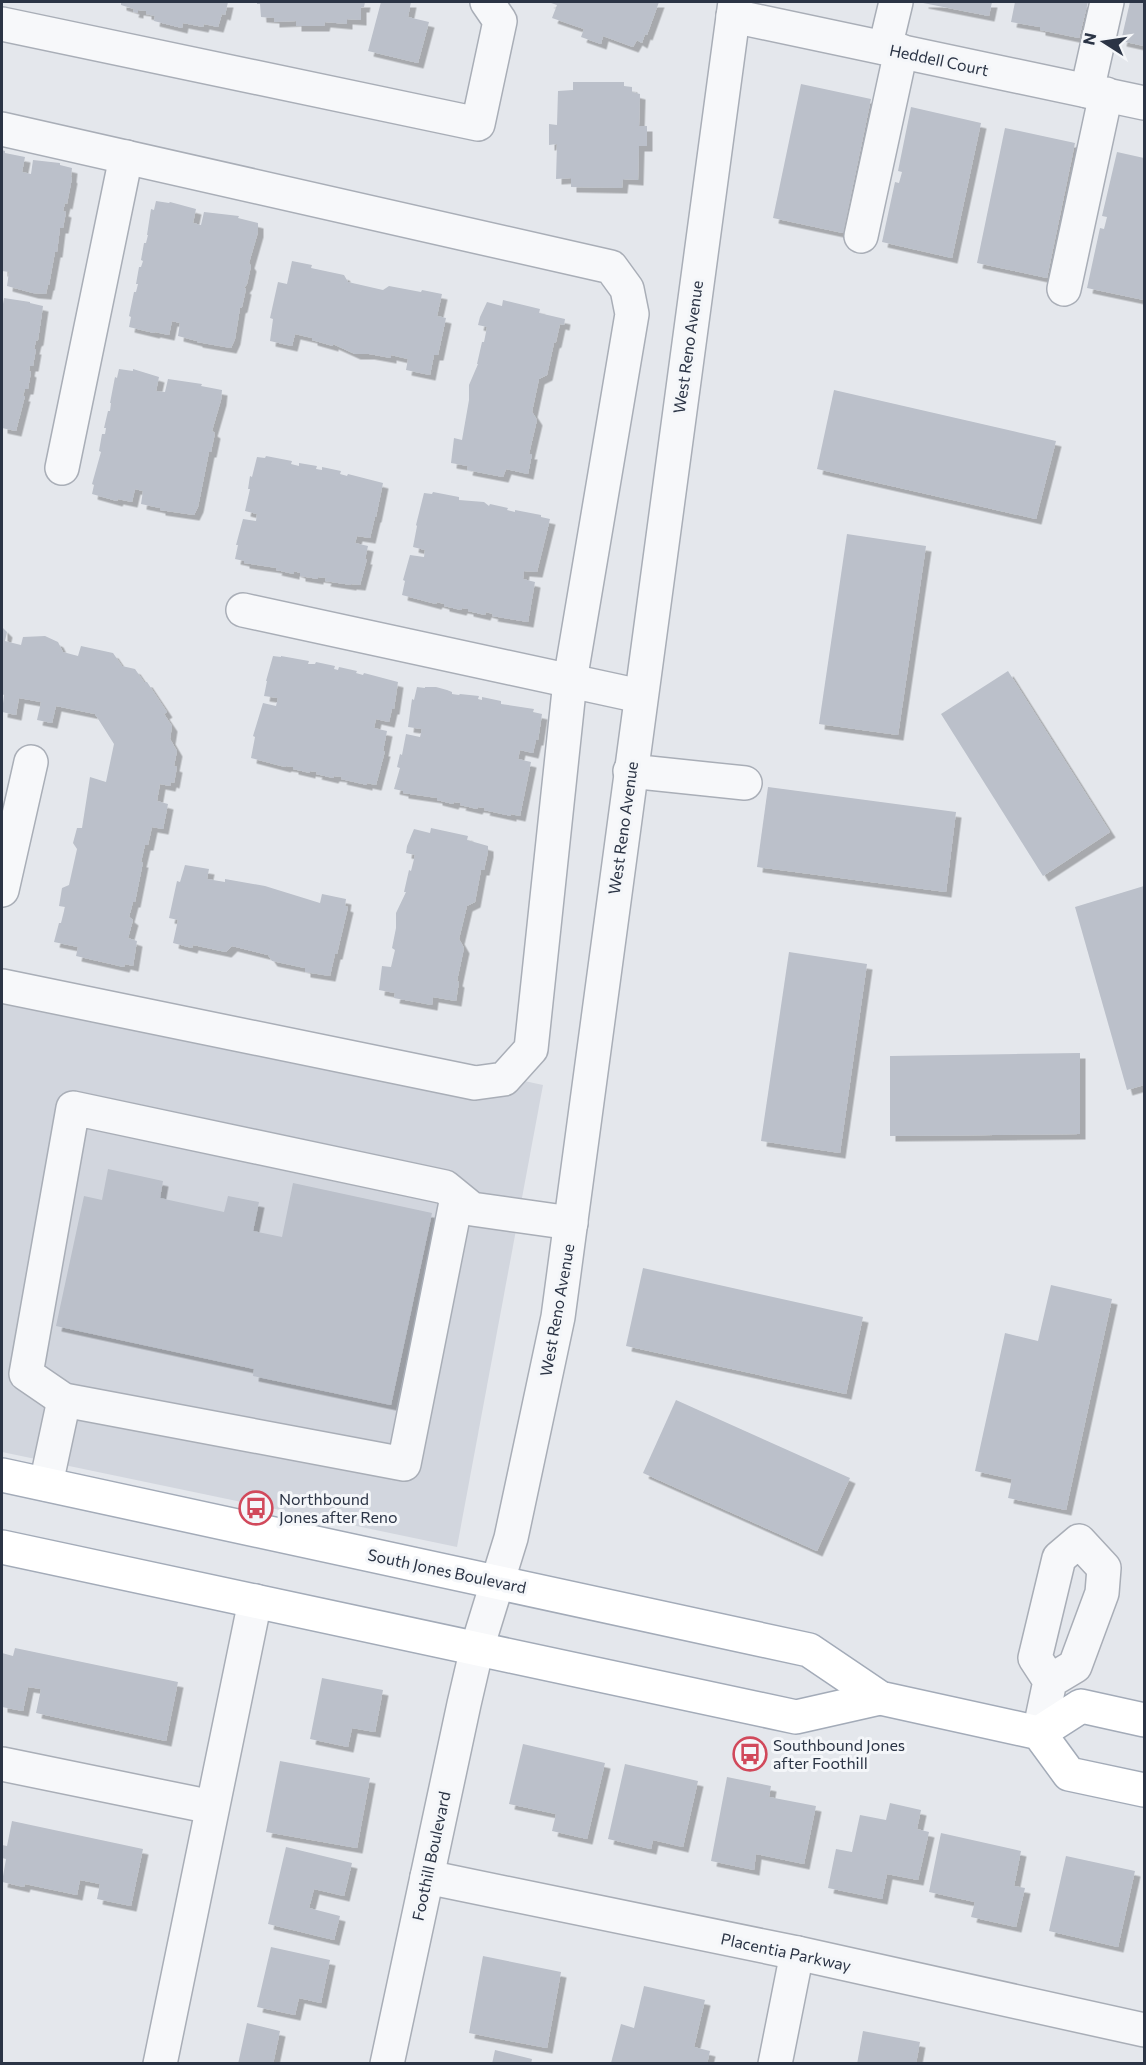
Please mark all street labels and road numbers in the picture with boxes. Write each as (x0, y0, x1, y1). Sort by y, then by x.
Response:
street label: Heddell Court (888, 40, 991, 79)
street label: West Reno Avenue (669, 279, 706, 415)
street label: West Reno Avenue (604, 760, 641, 896)
street label: West Reno Avenue (535, 1242, 578, 1378)
street label: South Jones Boulevard (366, 1544, 528, 1597)
street label: Foothill Boulevard (408, 1789, 454, 1922)
street label: Placentia Parkway (719, 1928, 853, 1975)

